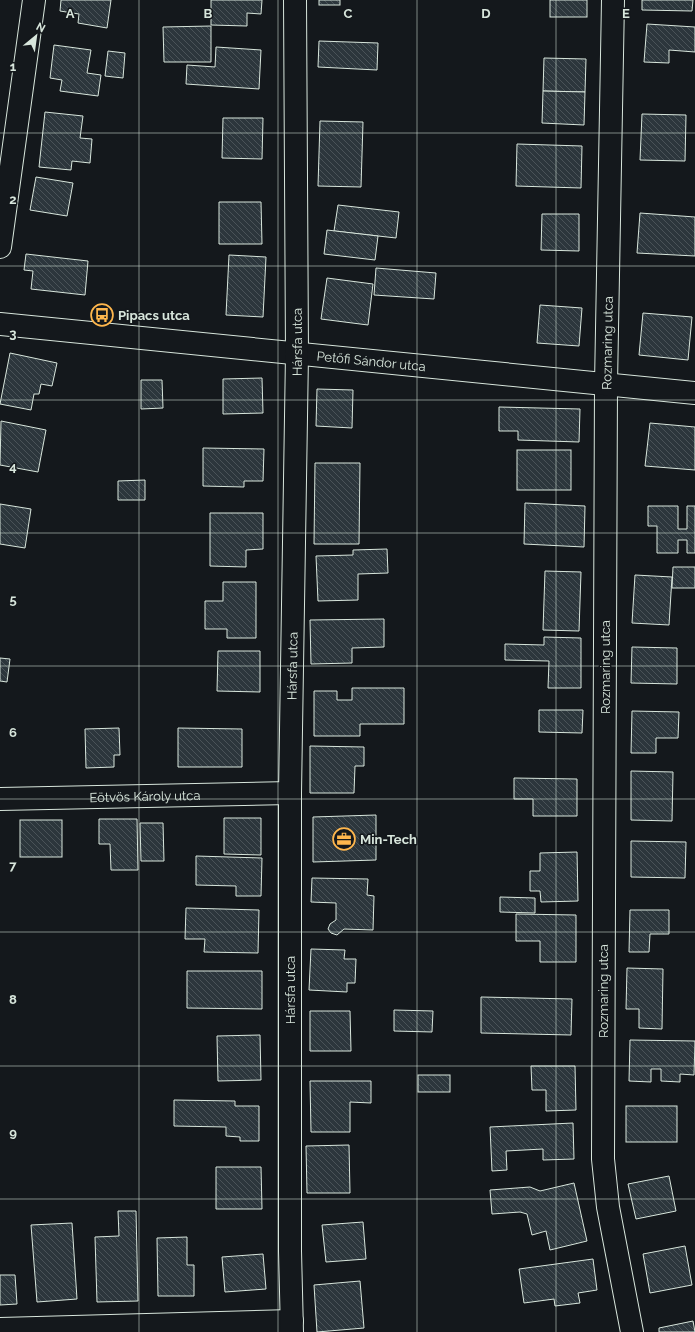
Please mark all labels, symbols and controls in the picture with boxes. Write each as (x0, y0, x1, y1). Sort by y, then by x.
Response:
text: A (66, 6, 75, 21)
text: B (204, 6, 213, 21)
text: C (344, 6, 353, 21)
text: D (481, 6, 491, 21)
text: E (622, 6, 630, 21)
north arrow (16, 16, 56, 56)
text: N (34, 20, 47, 35)
text: 1 (10, 59, 17, 74)
text: 2 (9, 192, 17, 207)
street label: Rozmaring utca (599, 296, 616, 390)
bus stop icon: Pipacs utca (89, 302, 115, 328)
place label: Pipacs utca (118, 308, 190, 323)
street label: Hársfa utca (290, 308, 305, 376)
text: 3 (9, 326, 17, 341)
street label: Petőfi Sándor utca (316, 348, 426, 374)
text: 4 (9, 459, 17, 474)
text: 5 (9, 592, 17, 607)
street label: Rozmaring utca (598, 620, 613, 714)
street label: Hársfa utca (284, 632, 301, 700)
text: 6 (9, 725, 17, 740)
street label: Eötvös Károly utca (89, 788, 201, 805)
office icon: Min-Tech (331, 826, 357, 852)
place label: Min-Tech (360, 832, 417, 847)
text: 7 (9, 858, 17, 873)
street label: Rozmaring utca (596, 944, 611, 1038)
street label: Hársfa utca (283, 956, 298, 1024)
text: 8 (9, 992, 17, 1007)
text: 9 (9, 1125, 17, 1140)

